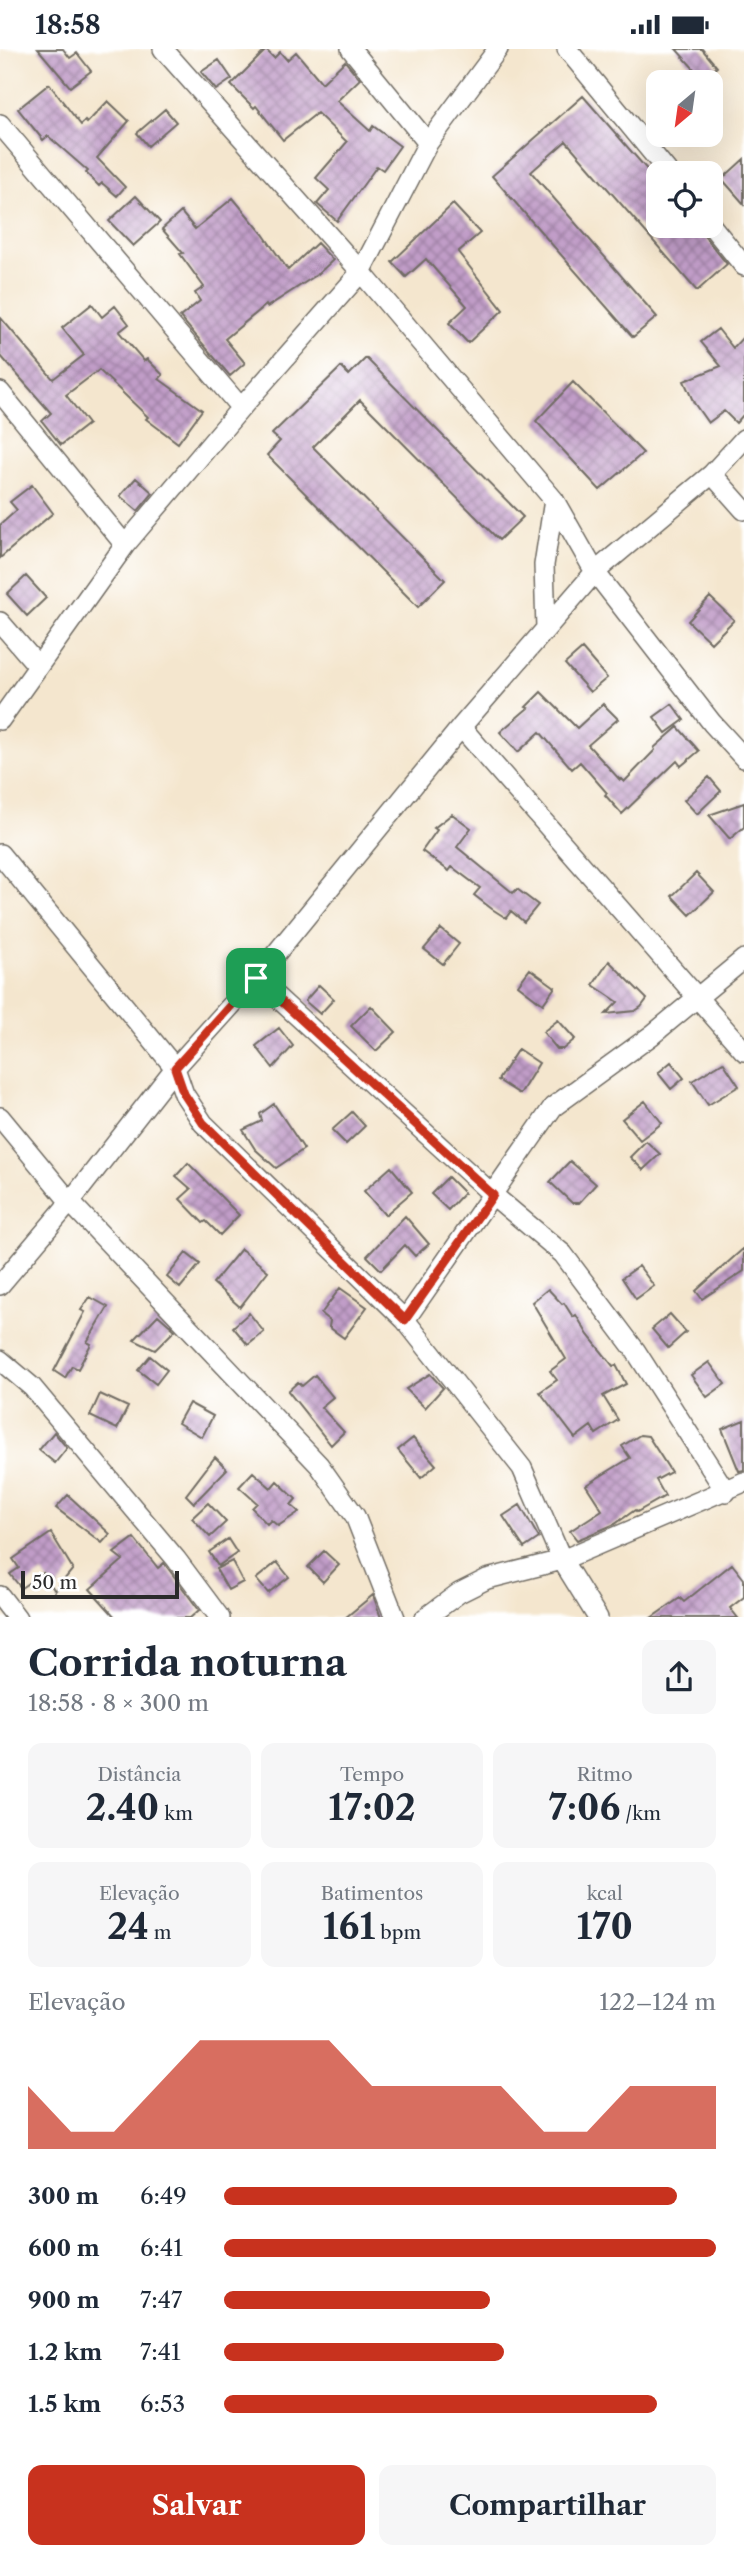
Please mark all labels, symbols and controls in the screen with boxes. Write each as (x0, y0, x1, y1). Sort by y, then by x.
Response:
text: 18:58 (35, 9, 101, 41)
north arrow (646, 70, 723, 147)
map controls (646, 70, 723, 238)
button: locate (646, 161, 723, 238)
pin (226, 948, 286, 1008)
icon: arrive (237, 959, 275, 997)
scale bar (21, 1569, 178, 1600)
text: 50 m (32, 1571, 77, 1594)
text: Corrida noturna (28, 1639, 347, 1686)
button: share (642, 1640, 716, 1714)
text: 18:58 · 8 × 300 m (28, 1689, 209, 1717)
text: Distância (97, 1763, 181, 1786)
text: Tempo (340, 1763, 404, 1786)
text: Ritmo (577, 1763, 633, 1786)
text: 2.40 (86, 1786, 159, 1829)
text: 17:02 (328, 1786, 416, 1829)
text: 7:06 (548, 1786, 620, 1829)
text: km (159, 1802, 193, 1825)
text: /km (620, 1802, 661, 1825)
text: Elevação (99, 1882, 180, 1905)
text: Batimentos (321, 1882, 423, 1905)
text: kcal (587, 1882, 623, 1905)
text: 24 (107, 1905, 149, 1948)
text: 161 (323, 1905, 375, 1948)
text: 170 (577, 1905, 633, 1948)
text: m (149, 1921, 171, 1944)
text: bpm (375, 1921, 421, 1944)
text: Elevação (28, 1988, 126, 2016)
text: 122–124 m (599, 1988, 716, 2016)
text: 300 m (28, 2182, 99, 2210)
text: 6:49 (140, 2182, 187, 2210)
text: 600 m (28, 2234, 100, 2262)
text: 6:41 (140, 2234, 183, 2262)
text: 900 m (28, 2286, 100, 2314)
text: 7:47 (140, 2286, 182, 2314)
text: 1.2 km (28, 2338, 102, 2366)
text: 7:41 (140, 2338, 181, 2366)
text: 1.5 km (28, 2390, 101, 2418)
text: 6:53 (140, 2390, 185, 2418)
button: Salvar (28, 2465, 365, 2545)
button: Compartilhar (379, 2465, 716, 2545)

